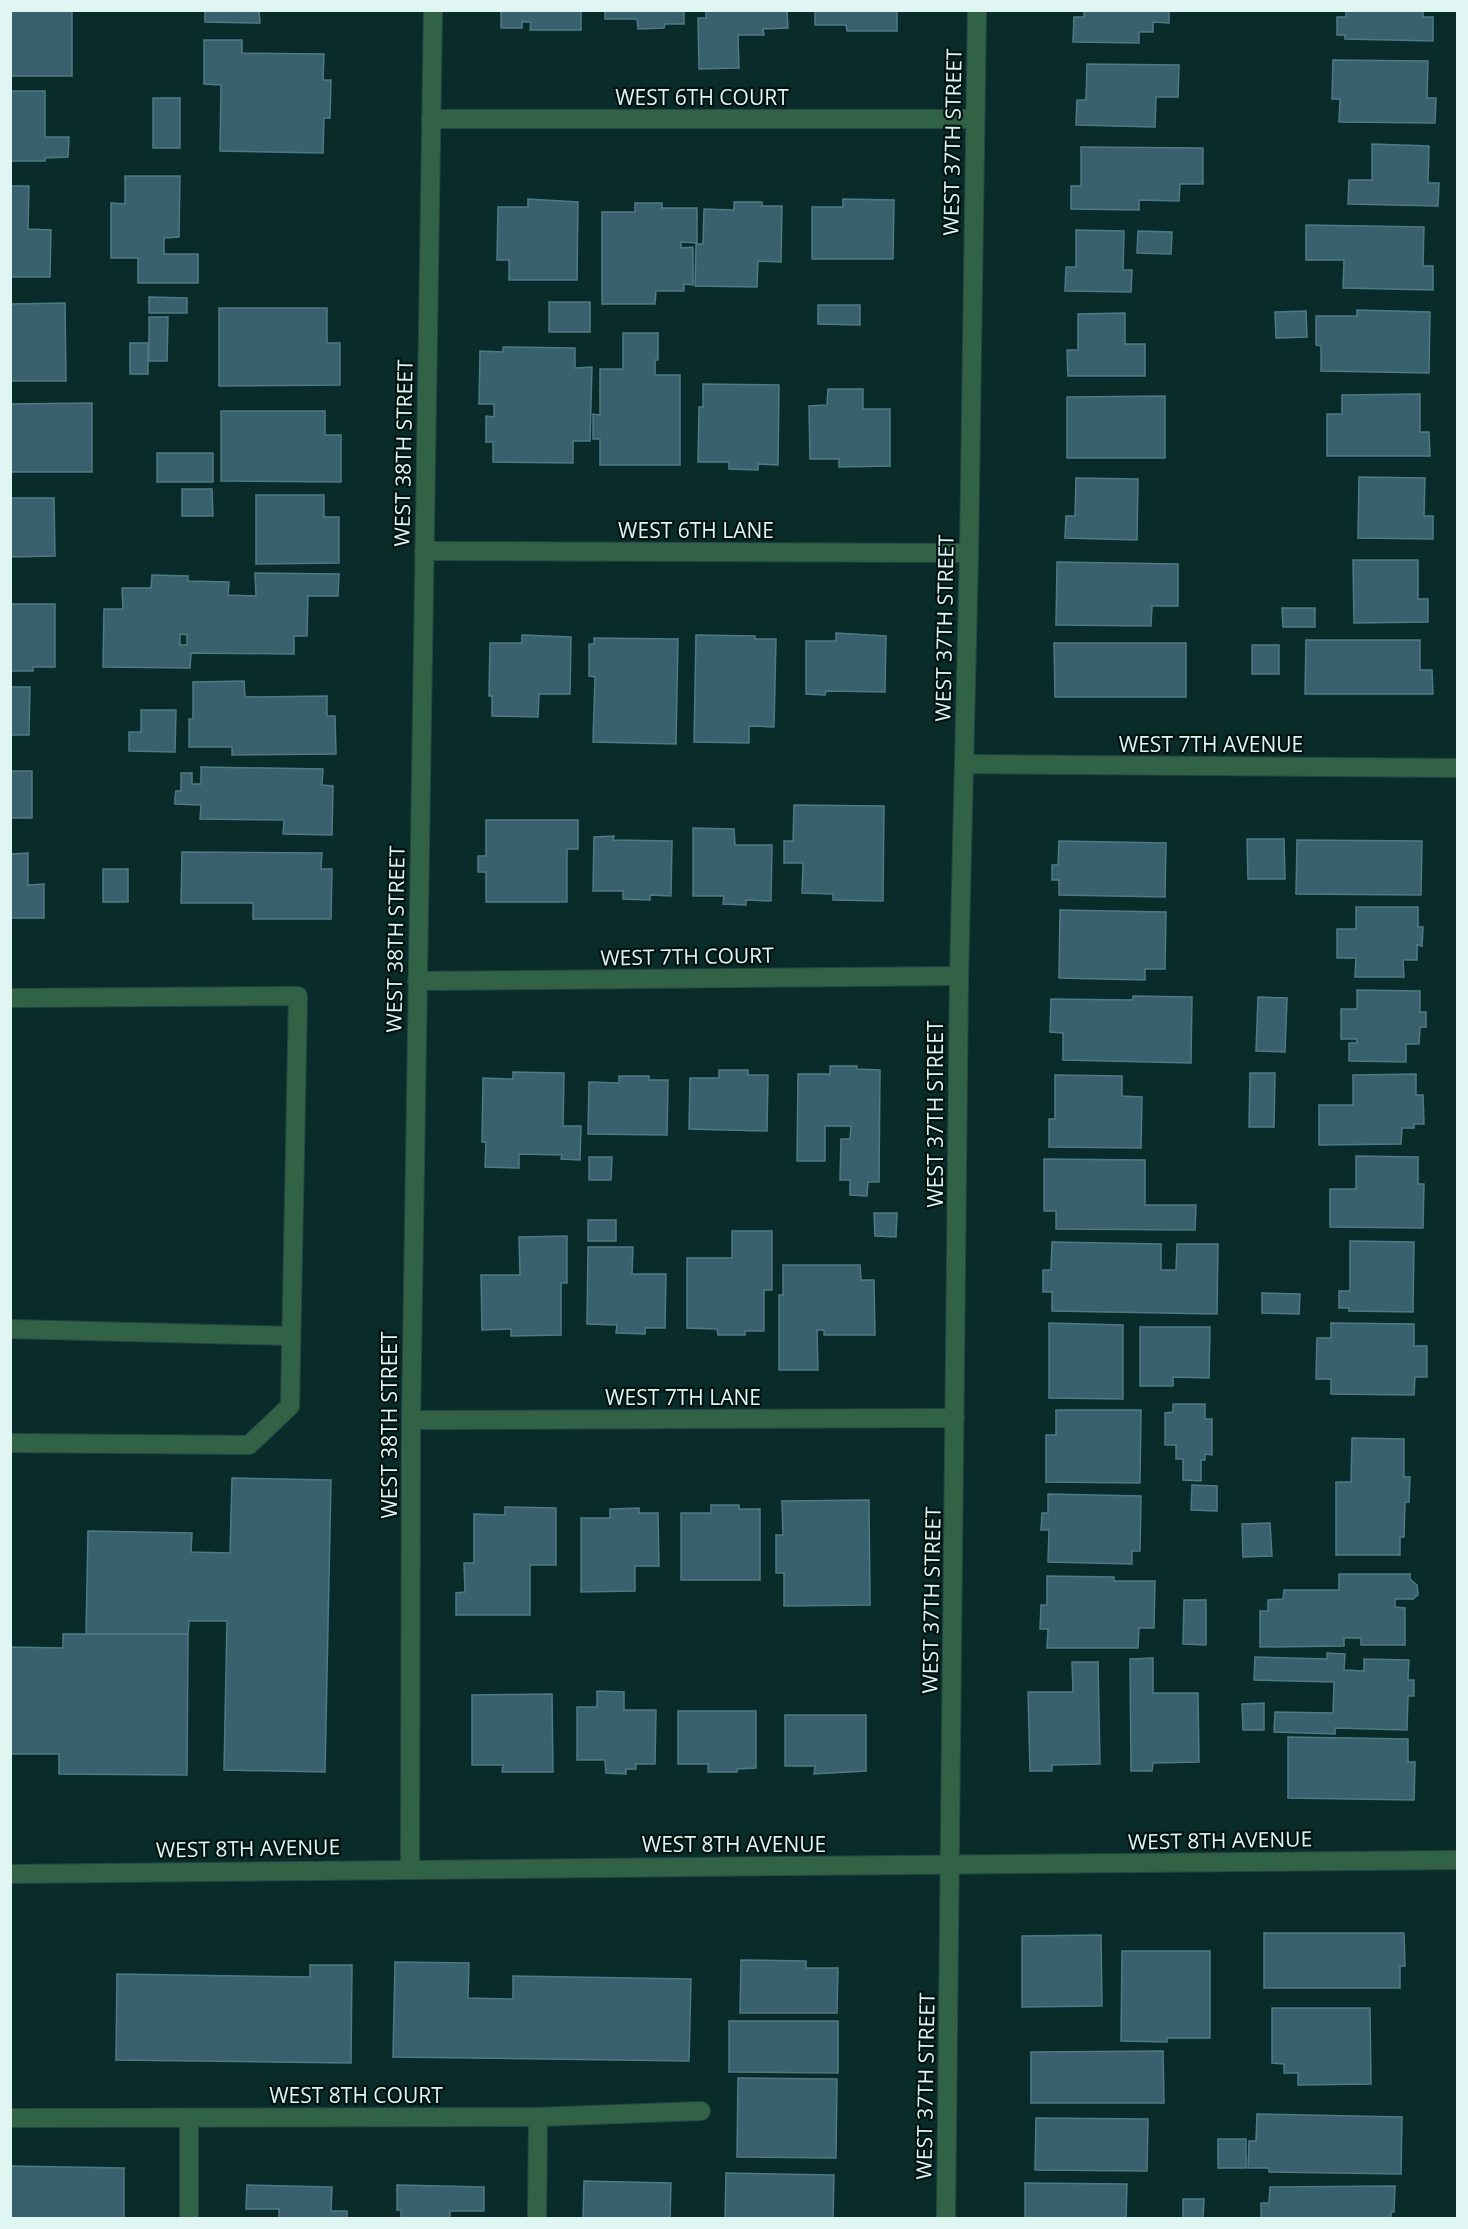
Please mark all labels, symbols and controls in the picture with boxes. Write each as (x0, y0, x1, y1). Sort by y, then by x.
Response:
street label: WEST 37TH STREET (936, 48, 968, 236)
street label: WEST 6TH COURT (615, 83, 789, 111)
street label: WEST 38TH STREET (387, 359, 419, 547)
street label: WEST 6TH LANE (618, 516, 774, 544)
street label: WEST 37TH STREET (928, 534, 960, 722)
street label: WEST 7TH AVENUE (1119, 730, 1303, 758)
street label: WEST 38TH STREET (379, 845, 411, 1033)
street label: WEST 7TH COURT (600, 940, 774, 972)
street label: WEST 37TH STREET (921, 1020, 949, 1208)
street label: WEST 38TH STREET (375, 1331, 403, 1519)
street label: WEST 7TH LANE (605, 1383, 761, 1411)
street label: WEST 37TH STREET (915, 1506, 947, 1694)
street label: WEST 8TH AVENUE (1128, 1824, 1312, 1856)
street label: WEST 8TH AVENUE (642, 1830, 826, 1858)
street label: WEST 8TH AVENUE (156, 1832, 340, 1864)
street label: WEST 37TH STREET (909, 1992, 941, 2180)
street label: WEST 8TH COURT (269, 2081, 443, 2109)

